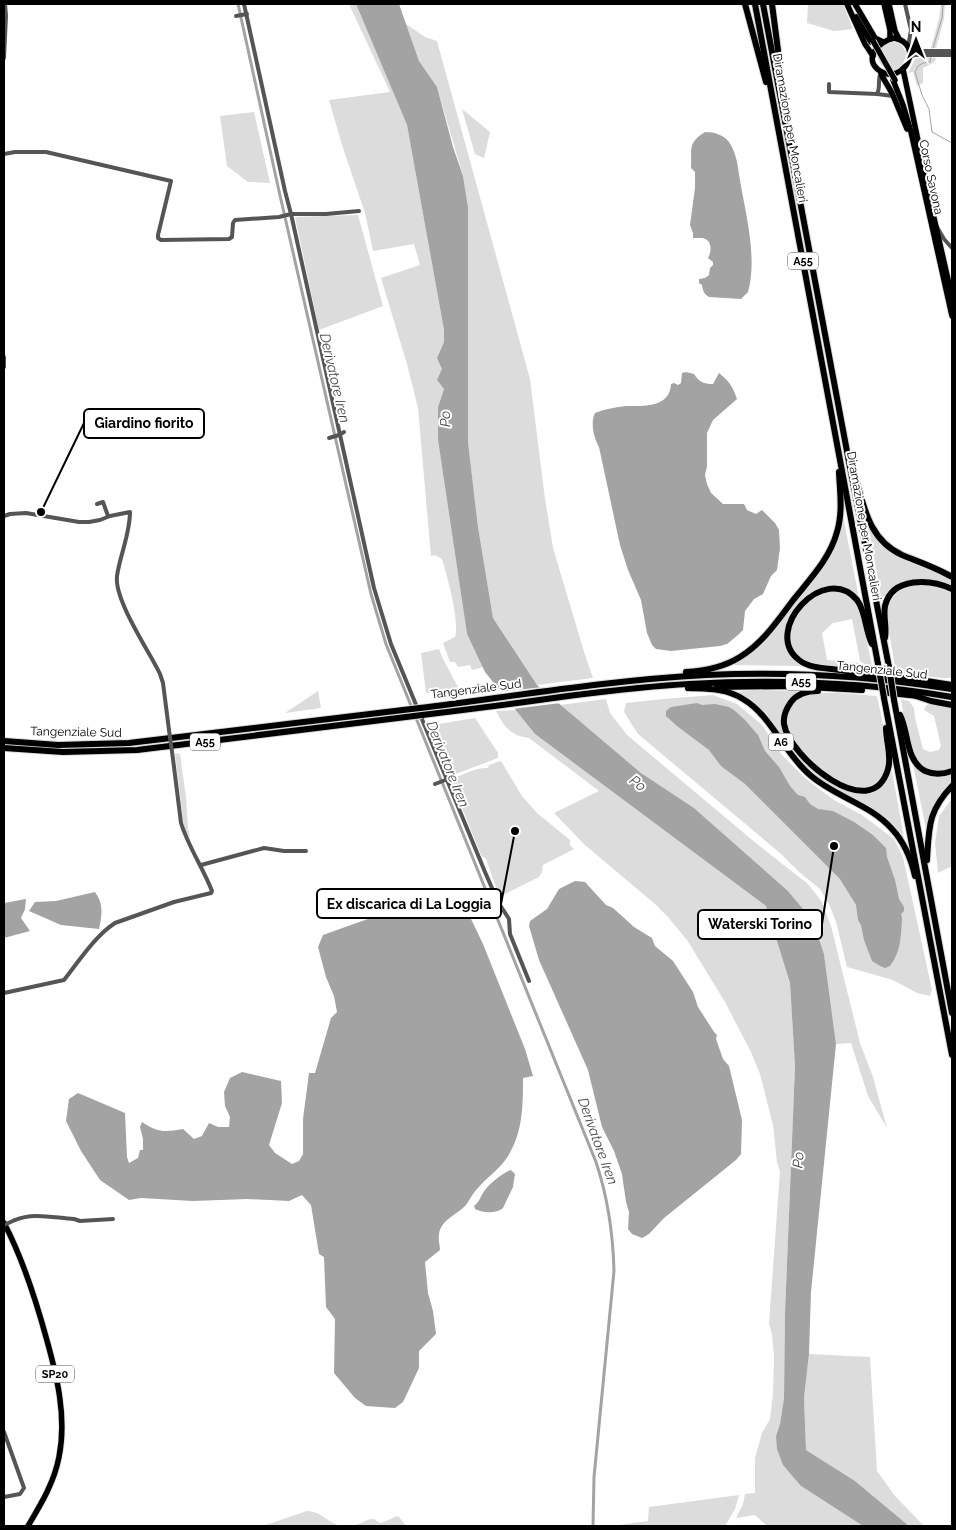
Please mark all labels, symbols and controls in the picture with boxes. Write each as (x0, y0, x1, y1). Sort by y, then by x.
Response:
north arrow (891, 15, 941, 65)
text: N (911, 19, 921, 35)
street label: Diramazione per Moncalieri (770, 52, 810, 204)
street label: Corso Savona (916, 138, 946, 216)
road number: A55 (788, 252, 818, 270)
water label: Derivatore Iren (317, 332, 353, 424)
callout: Giardino fiorito (84, 409, 204, 438)
water label: Po (437, 411, 453, 427)
text: Giardino fiorito (94, 415, 194, 431)
street label: Diramazione per Moncalieri (844, 450, 884, 602)
street label: Tangenziale Sud (836, 658, 928, 682)
road number: A55 (786, 674, 816, 690)
street label: Tangenziale Sud (430, 676, 522, 702)
water label: Derivatore Iren (423, 719, 473, 809)
street label: Tangenziale Sud (30, 724, 122, 740)
road number: A55 (190, 734, 220, 750)
road number: A6 (768, 734, 794, 750)
water label: Po (627, 772, 649, 794)
callout: Ex discarica di La Loggia (317, 889, 501, 918)
text: Ex discarica di La Loggia (327, 896, 491, 912)
callout: Waterski Torino (698, 910, 822, 939)
text: Waterski Torino (708, 916, 812, 932)
water label: Derivatore Iren (575, 1095, 621, 1187)
water label: Po (789, 1151, 807, 1169)
road number: SP20 (36, 1366, 74, 1382)

